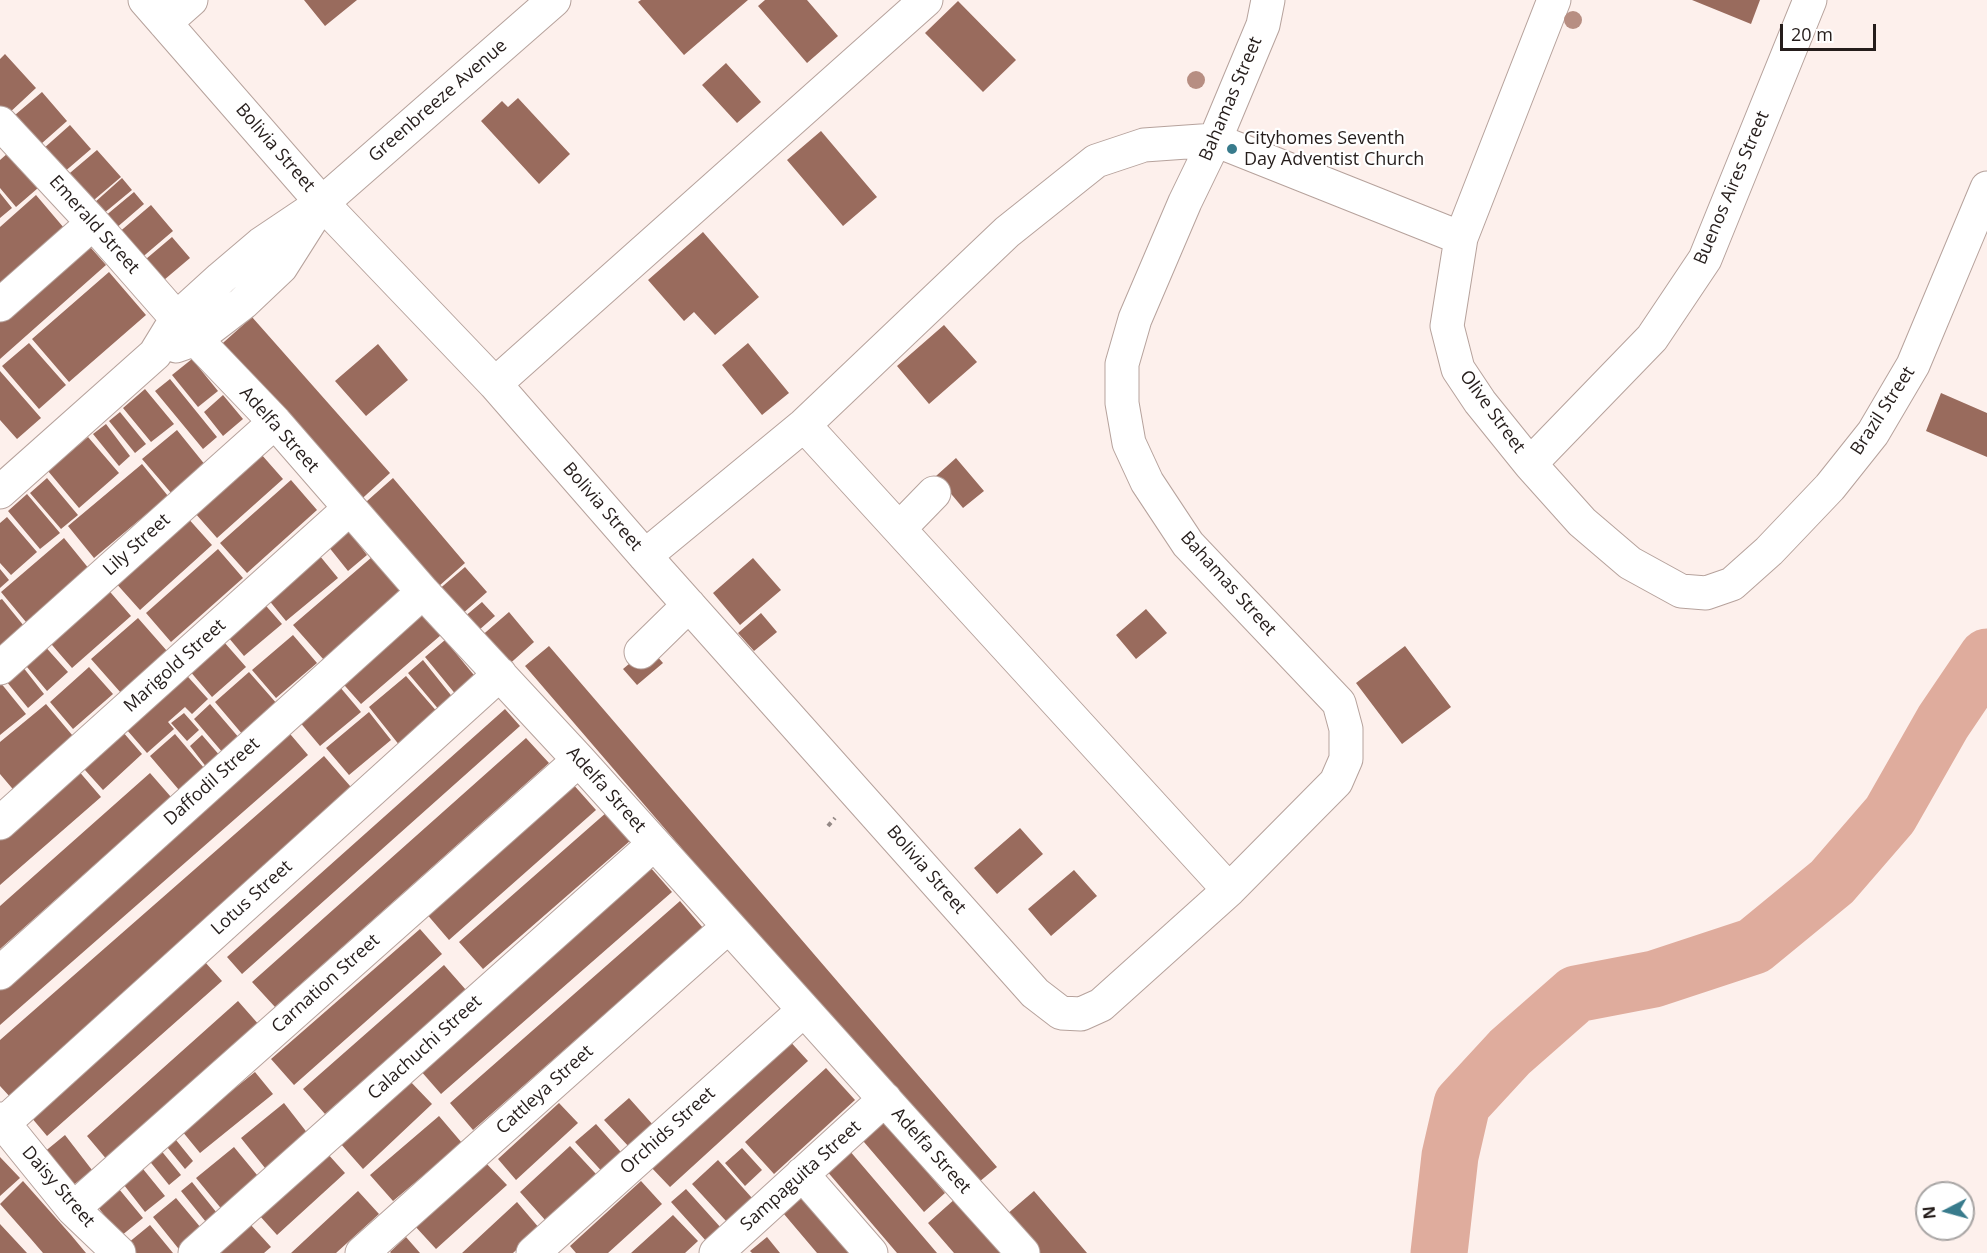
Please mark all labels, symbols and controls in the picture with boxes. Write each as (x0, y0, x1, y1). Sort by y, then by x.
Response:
scale bar (1783, 12, 1879, 50)
text: 20 m (1791, 22, 1833, 46)
street label: Bahamas Street (1195, 34, 1267, 164)
street label: Greenbreeze Avenue (364, 35, 512, 167)
street label: Bolivia Street (231, 99, 319, 197)
street label: Buenos Aires Street (1690, 108, 1774, 268)
place label: Cityhomes Seventh Day Adventist Church (1244, 128, 1424, 170)
marker: Cityhomes Seventh Day Adventist Church (1225, 142, 1239, 156)
street label: Emerald Street (44, 171, 144, 279)
street label: Brazil Street (1846, 363, 1920, 459)
street label: Olive Street (1455, 366, 1529, 458)
street label: Adelfa Street (235, 383, 323, 477)
street label: Bolivia Street (558, 458, 646, 556)
street label: Lily Street (99, 509, 175, 581)
street label: Bahamas Street (1176, 527, 1280, 641)
street label: Marigold Street (120, 615, 230, 717)
street label: Daffodil Street (160, 733, 264, 831)
street label: Adelfa Street (562, 743, 650, 837)
street label: Bolivia Street (882, 821, 970, 919)
street label: Lotus Street (207, 856, 297, 940)
street label: Carnation Street (268, 930, 384, 1038)
street label: Calachuchi Street (364, 991, 486, 1105)
street label: Cattleya Street (492, 1041, 598, 1139)
street label: Orchids Street (616, 1083, 720, 1179)
street label: Adelfa Street (887, 1104, 975, 1198)
street label: Sampaguita Street (736, 1116, 866, 1236)
street label: Daisy Street (17, 1142, 99, 1232)
north arrow (1915, 1181, 1975, 1241)
text: N (1917, 1205, 1941, 1220)

